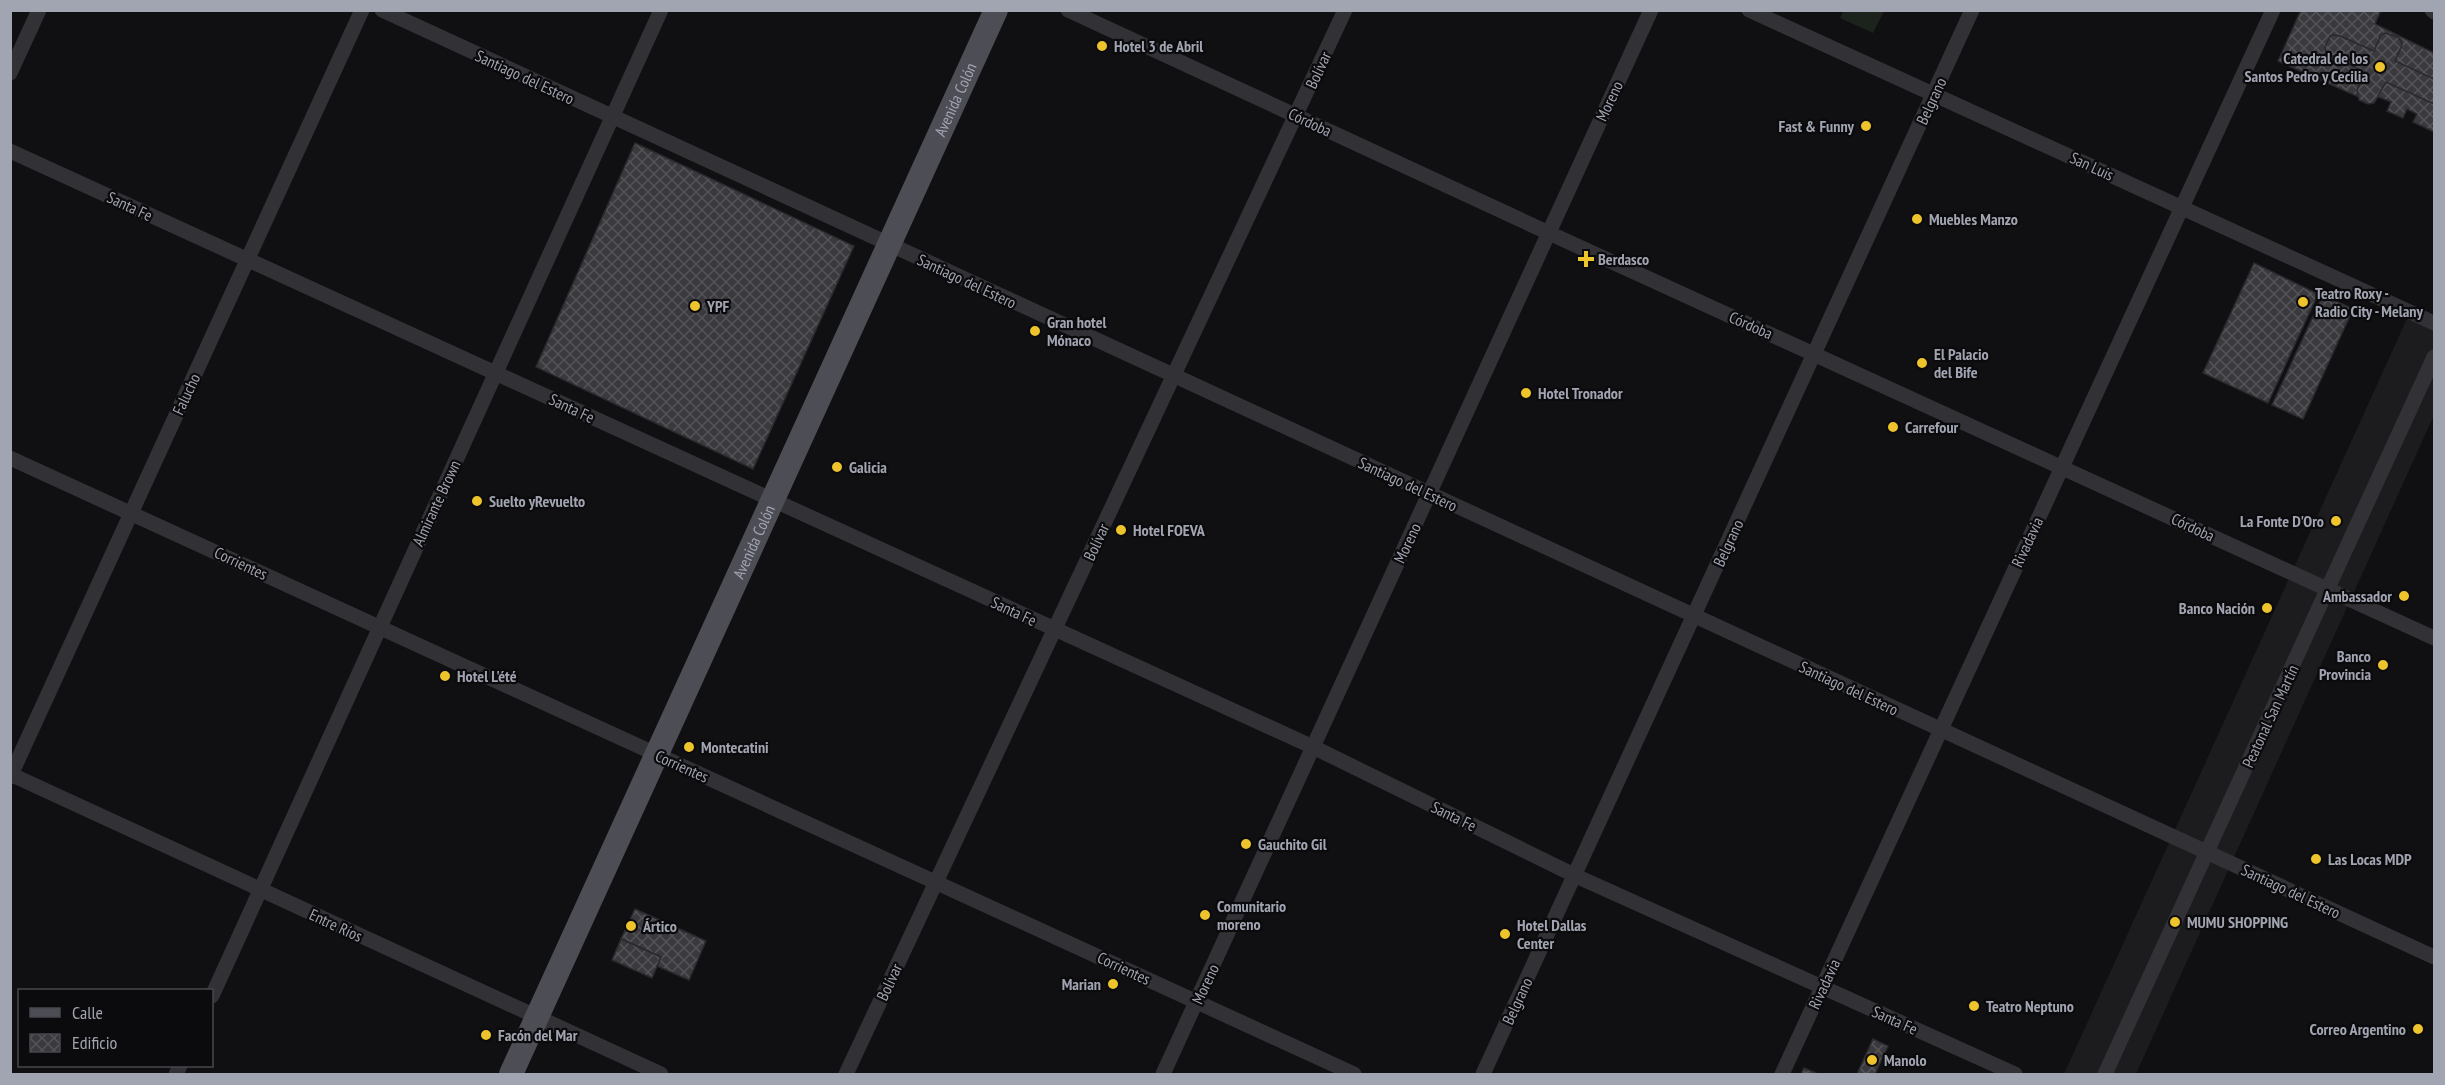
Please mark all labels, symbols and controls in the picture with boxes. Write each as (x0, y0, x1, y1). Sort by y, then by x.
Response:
place label: Hotel 3 de Abril (1114, 36, 1203, 56)
marker: Hotel 3 de Abril (1095, 39, 1109, 53)
street label: Santiago del Estero (472, 45, 578, 109)
street label: Bolívar (1301, 48, 1335, 92)
place label: Catedral de los Santos Pedro y Cecilia (2245, 48, 2368, 86)
street label: Avenida Colón (930, 60, 981, 139)
marker: Catedral de los Santos Pedro y Cecilia (2373, 60, 2387, 74)
street label: Belgrano (1911, 74, 1951, 128)
street label: Moreno (1591, 78, 1627, 124)
street label: Córdoba (1285, 103, 1335, 141)
place label: Fast & Funny (1779, 116, 1855, 136)
marker: Fast & Funny (1859, 119, 1873, 133)
street label: San Luis (2067, 147, 2117, 185)
street label: Santa Fe (104, 187, 156, 225)
place label: Muebles Manzo (1929, 209, 2018, 229)
marker: Muebles Manzo (1910, 212, 1924, 226)
street label: Santiago del Estero (914, 249, 1020, 313)
place label: Berdasco (1598, 249, 1649, 269)
marker: Berdasco (1579, 252, 1593, 266)
place label: Teatro Roxy - Radio City - Melany (2315, 283, 2424, 321)
marker: Teatro Roxy - Radio City - Melany (2296, 295, 2310, 309)
place label: YPF (706, 296, 730, 316)
marker: YPF (688, 299, 702, 313)
street label: Córdoba (1726, 307, 1776, 343)
place label: Gran hotel Mónaco (1047, 312, 1107, 350)
marker: Gran hotel Mónaco (1028, 324, 1042, 338)
place label: El Palacio del Bife (1934, 344, 1989, 382)
marker: El Palacio del Bife (1915, 356, 1929, 370)
street label: Falucho (168, 370, 204, 418)
place label: Hotel Tronador (1538, 383, 1623, 403)
marker: Hotel Tronador (1519, 386, 1533, 400)
street label: Santa Fe (546, 389, 598, 427)
place label: Carrefour (1905, 417, 1959, 437)
marker: Carrefour (1886, 420, 1900, 434)
street label: Santiago del Estero (1355, 452, 1461, 516)
street label: Almirante Brown (407, 457, 465, 549)
place label: Galicia (849, 457, 887, 477)
marker: Galicia (830, 460, 844, 474)
place label: Suelto yRevuelto (489, 491, 585, 511)
marker: Suelto yRevuelto (470, 494, 484, 508)
street label: Avenida Colón (728, 502, 779, 582)
street label: Córdoba (2168, 508, 2218, 546)
place label: La Fonte D'Oro (2240, 511, 2324, 531)
street label: Rivadavia (2007, 514, 2047, 570)
marker: La Fonte D'Oro (2329, 514, 2343, 528)
street label: Belgrano (1708, 516, 1748, 570)
street label: Bolívar (1079, 520, 1113, 564)
place label: Hotel FOEVA (1133, 520, 1206, 540)
street label: Moreno (1389, 520, 1425, 566)
marker: Hotel FOEVA (1114, 523, 1128, 537)
street label: Corrientes (211, 542, 271, 584)
place label: Ambassador (2322, 586, 2392, 606)
marker: Ambassador (2397, 589, 2411, 603)
street label: Santa Fe (988, 592, 1040, 630)
place label: Banco Nación (2179, 598, 2255, 618)
marker: Banco Nación (2260, 601, 2274, 615)
place label: Banco Provincia (2319, 646, 2371, 684)
street label: Santiago del Estero (1796, 656, 1902, 720)
marker: Banco Provincia (2376, 658, 2390, 672)
street label: Peatonal San Martín (2237, 661, 2303, 771)
place label: Hotel L'été (457, 666, 517, 686)
marker: Hotel L'été (438, 669, 452, 683)
place label: Montecatini (701, 737, 769, 757)
marker: Montecatini (682, 740, 696, 754)
street label: Corrientes (652, 745, 712, 787)
street label: Santa Fe (1428, 797, 1480, 835)
place label: Gauchito Gil (1258, 834, 1327, 854)
marker: Gauchito Gil (1239, 837, 1253, 851)
place label: Las Locas MDP (2328, 849, 2412, 869)
marker: Las Locas MDP (2309, 852, 2323, 866)
street label: Santiago del Estero (2238, 859, 2344, 923)
place label: Comunitario moreno (1217, 896, 1286, 934)
street label: Entre Ríos (306, 904, 366, 946)
marker: Comunitario moreno (1198, 908, 1212, 922)
place label: MUMU SHOPPING (2187, 912, 2288, 932)
place label: Hotel Dallas Center (1517, 915, 1587, 953)
marker: MUMU SHOPPING (2168, 915, 2182, 929)
place label: Ártico (642, 916, 677, 936)
marker: Ártico (624, 919, 638, 933)
marker: Hotel Dallas Center (1498, 927, 1512, 941)
street label: Corrientes (1094, 947, 1154, 989)
street label: Rivadavia (1804, 956, 1844, 1012)
street label: Bolívar (872, 960, 906, 1004)
street label: Moreno (1187, 961, 1223, 1007)
place label: Marian (1062, 974, 1101, 994)
street label: Belgrano (1497, 974, 1537, 1028)
marker: Marian (1106, 977, 1120, 991)
legend (18, 989, 213, 1067)
place label: Teatro Neptuno (1986, 996, 2074, 1016)
marker: Teatro Neptuno (1967, 999, 1981, 1013)
text: Calle (72, 1001, 103, 1024)
street label: Santa Fe (1869, 1001, 1921, 1039)
place label: Correo Argentino (2310, 1019, 2406, 1039)
marker: Correo Argentino (2411, 1022, 2425, 1036)
place label: Facón del Mar (498, 1025, 578, 1045)
marker: Facón del Mar (479, 1028, 493, 1042)
text: Edificio (72, 1031, 118, 1054)
place label: Manolo (1884, 1050, 1927, 1070)
marker: Manolo (1865, 1053, 1879, 1067)

